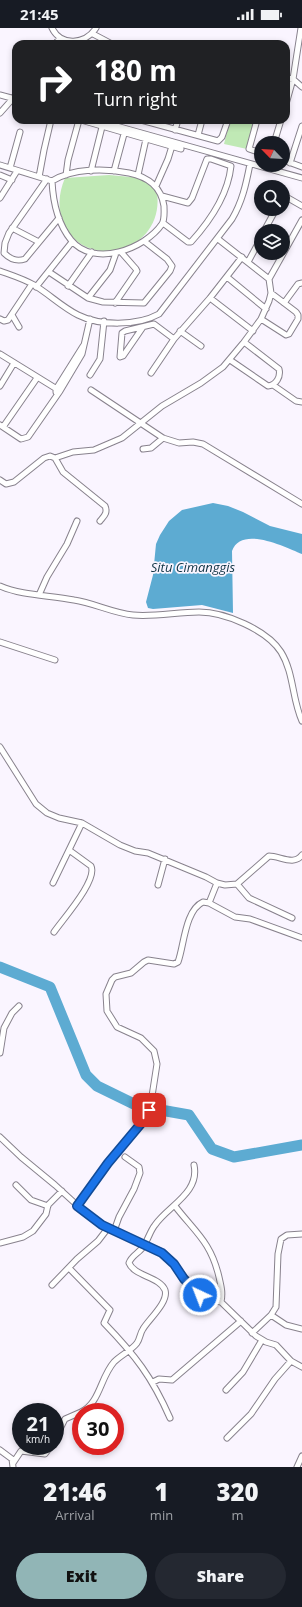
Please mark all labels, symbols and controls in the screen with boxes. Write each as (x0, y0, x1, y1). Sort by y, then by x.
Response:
text: 21:45 (20, 4, 59, 24)
text: 180 m (94, 51, 177, 89)
icon: right (28, 56, 80, 108)
text: Turn right (94, 87, 177, 111)
north arrow (254, 136, 290, 172)
map controls (254, 136, 290, 260)
button: search (254, 180, 290, 216)
button: layers (254, 224, 290, 260)
water label: Situ Cimanggis (151, 558, 236, 576)
pin (132, 1093, 166, 1127)
icon: arrive (138, 1099, 160, 1121)
position arrow (179, 1274, 221, 1316)
speed limit sign: 30 (72, 1403, 124, 1455)
text: 21 (27, 1410, 49, 1437)
text: km/h (26, 1432, 50, 1446)
text: 21:46 (43, 1475, 107, 1508)
text: 1 (154, 1475, 169, 1508)
text: 320 (216, 1475, 259, 1508)
text: Arrival (55, 1506, 94, 1524)
text: min (150, 1506, 173, 1524)
text: m (232, 1506, 244, 1524)
button: Exit (16, 1553, 147, 1599)
button: Share (155, 1553, 286, 1599)

